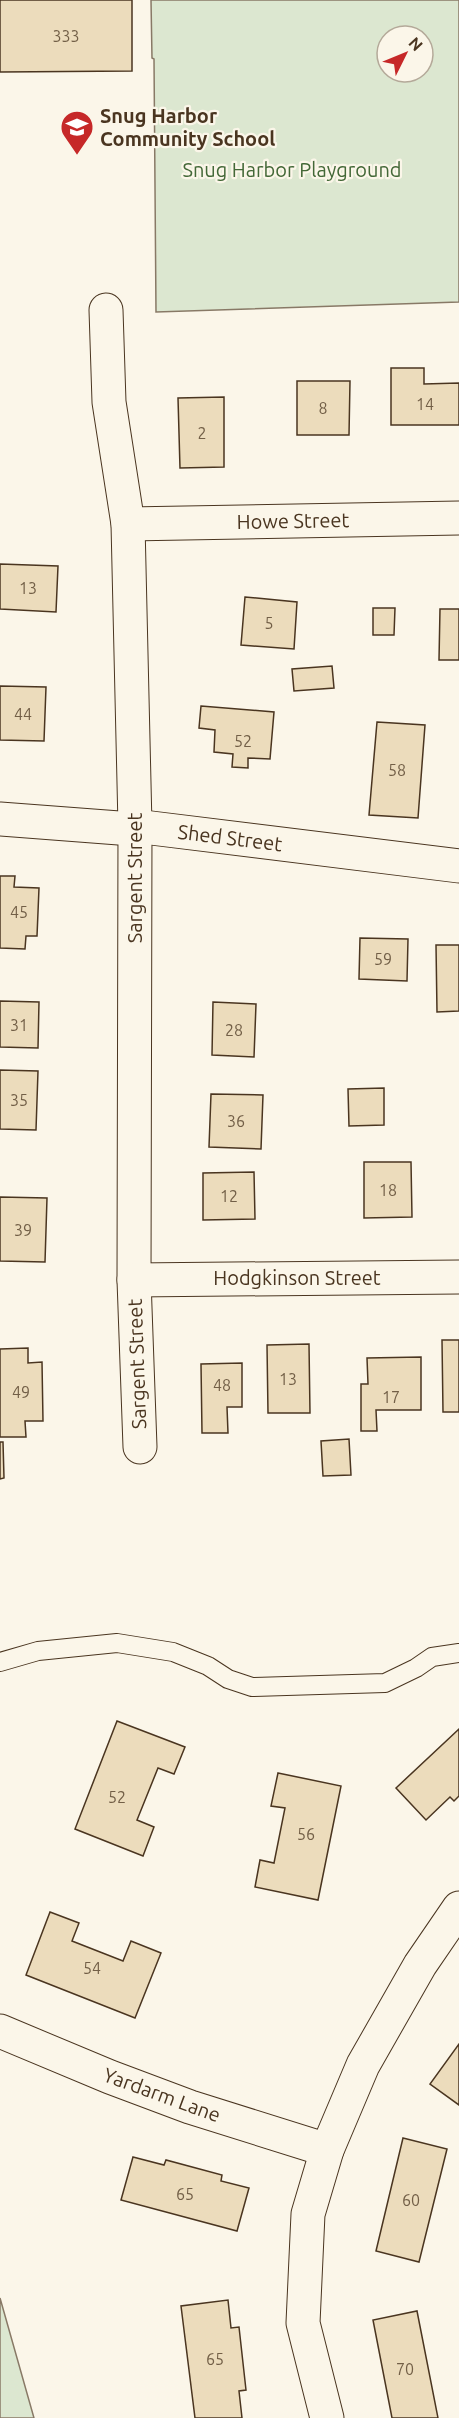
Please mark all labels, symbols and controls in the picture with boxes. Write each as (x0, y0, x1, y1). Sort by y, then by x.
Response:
north arrow (375, 24, 435, 84)
house number: 333 (52, 27, 80, 45)
text: N (405, 33, 427, 54)
place label: Snug Harbor Community School (100, 104, 275, 150)
school or university icon: Snug Harbor Community School (59, 109, 95, 156)
park label: Snug Harbor Playground (182, 158, 402, 181)
house number: 14 (416, 395, 434, 413)
house number: 8 (318, 399, 328, 417)
house number: 2 (197, 424, 207, 442)
street label: Howe Street (237, 508, 350, 533)
house number: 13 (19, 579, 37, 597)
house number: 5 (264, 614, 274, 632)
house number: 44 (14, 705, 32, 723)
house number: 52 (234, 732, 252, 750)
house number: 58 (388, 761, 406, 779)
street label: Sargent Street (123, 813, 146, 943)
street label: Shed Street (177, 820, 284, 855)
house number: 45 (10, 903, 28, 921)
house number: 59 (374, 950, 392, 968)
house number: 31 (10, 1016, 28, 1034)
house number: 28 (225, 1021, 243, 1039)
house number: 35 (10, 1091, 28, 1109)
house number: 36 (227, 1112, 245, 1130)
house number: 18 (379, 1181, 397, 1199)
house number: 12 (220, 1187, 238, 1205)
house number: 39 (14, 1221, 32, 1239)
street label: Hodgkinson Street (213, 1266, 381, 1289)
street label: Sargent Street (123, 1298, 150, 1430)
house number: 13 (279, 1370, 297, 1388)
house number: 48 (213, 1376, 231, 1394)
house number: 49 (12, 1383, 30, 1401)
house number: 17 (382, 1388, 400, 1406)
house number: 52 (108, 1788, 126, 1806)
house number: 56 (297, 1825, 315, 1843)
house number: 54 (83, 1959, 101, 1977)
street label: Yardarm Lane (100, 2063, 224, 2126)
house number: 65 (176, 2185, 194, 2203)
house number: 60 (402, 2191, 420, 2209)
house number: 65 (206, 2350, 224, 2368)
house number: 70 (396, 2360, 414, 2378)

